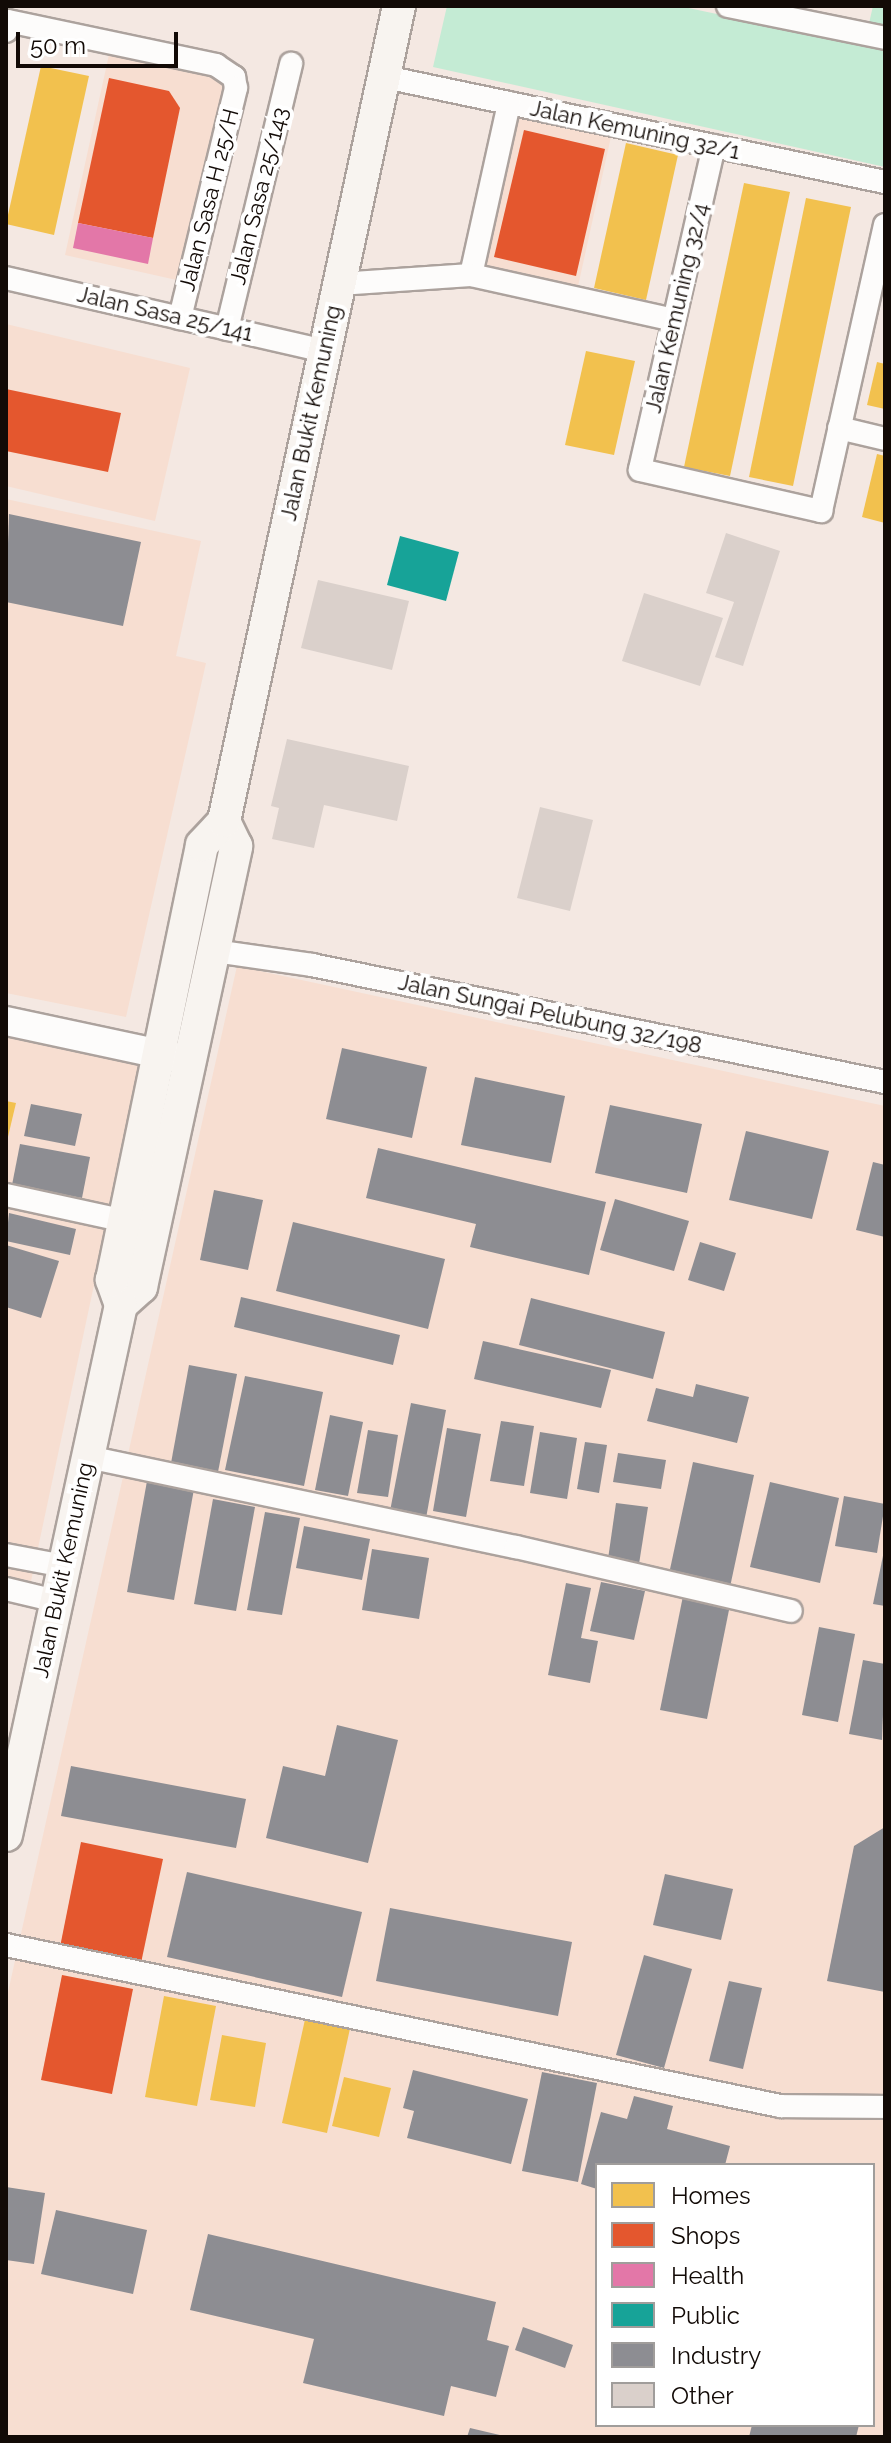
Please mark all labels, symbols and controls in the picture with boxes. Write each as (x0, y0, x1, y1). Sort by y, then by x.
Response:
scale bar (20, 16, 182, 66)
text: 50 m (30, 31, 86, 60)
street label: Jalan Kemuning 32/1 (528, 95, 742, 165)
street label: Jalan Sasa 25/143 (224, 105, 294, 287)
street label: Jalan Sasa H 25/H (174, 106, 244, 294)
street label: Jalan Kemuning 32/4 (640, 200, 714, 416)
street label: Jalan Sasa 25/141 (75, 281, 255, 347)
street label: Jalan Bukit Kemuning (275, 303, 347, 523)
street label: Jalan Sungai Pelubung 32/198 (396, 969, 704, 1059)
street label: Jalan Bukit Kemuning (27, 1460, 99, 1680)
legend (595, 2163, 875, 2427)
text: Homes (671, 2181, 751, 2210)
text: Shops (671, 2221, 740, 2250)
text: Health (671, 2261, 744, 2290)
text: Public (671, 2301, 740, 2330)
text: Industry (671, 2341, 761, 2370)
text: Other (671, 2381, 734, 2410)

